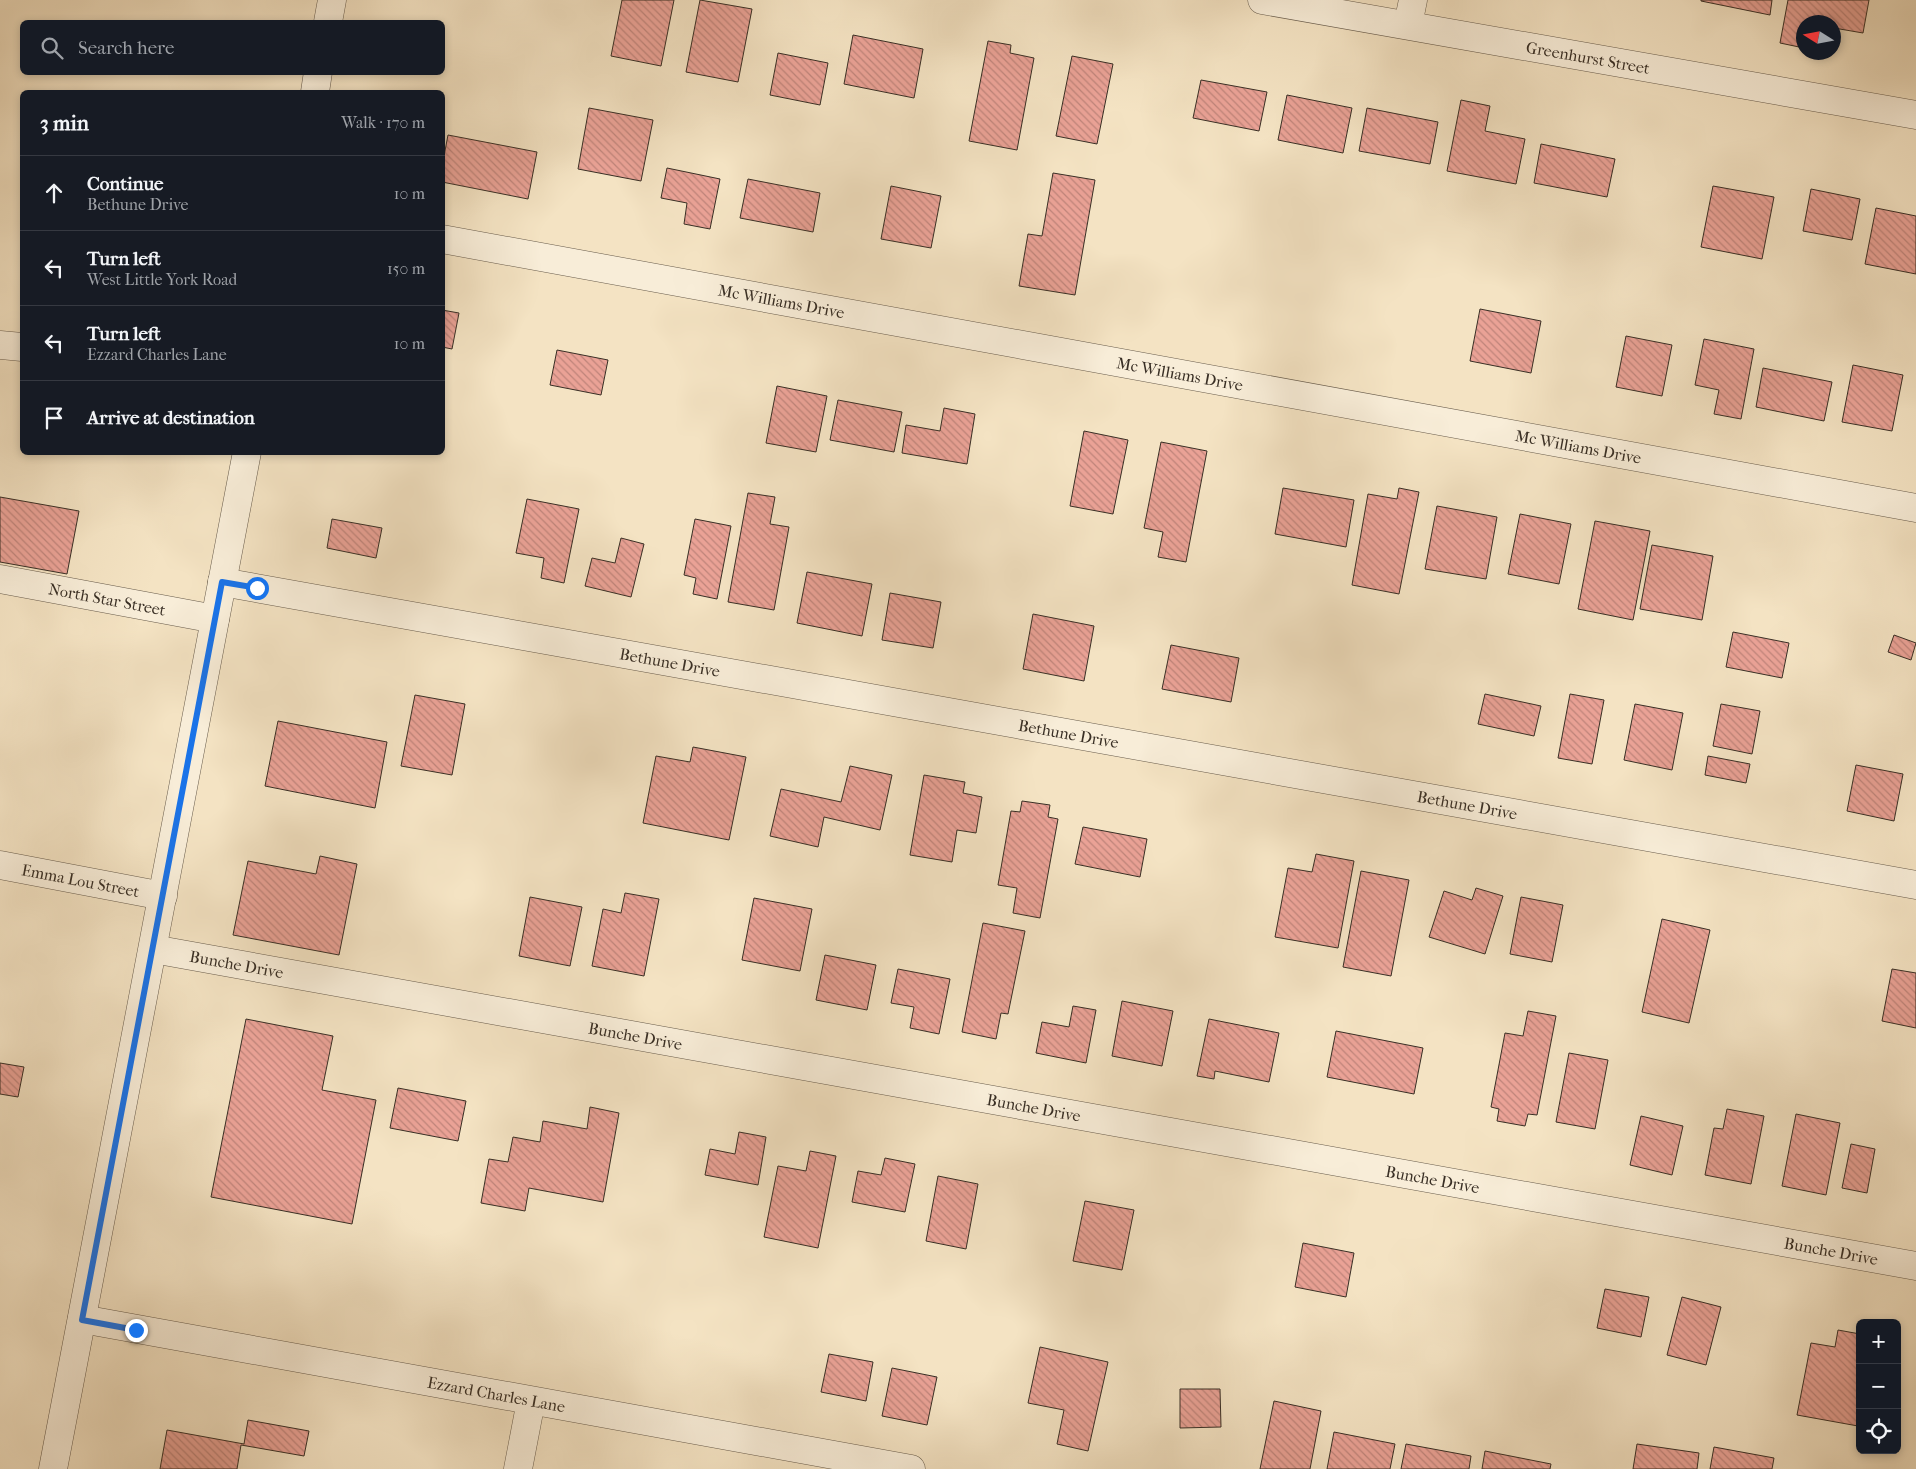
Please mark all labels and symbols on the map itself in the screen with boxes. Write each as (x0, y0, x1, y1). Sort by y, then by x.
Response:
north arrow (1796, 15, 1841, 60)
street label: Greenhurst Street (1525, 38, 1651, 78)
street label: Mc Williams Drive (717, 281, 846, 322)
street label: Mc Williams Drive (1115, 353, 1245, 395)
street label: Mc Williams Drive (1513, 426, 1643, 468)
route start (246, 577, 269, 600)
street label: North Star Street (47, 579, 167, 620)
street label: Bethune Drive (618, 644, 722, 681)
street label: Bethune Drive (1017, 716, 1120, 752)
street label: Bethune Drive (1415, 787, 1519, 824)
street label: Emma Lou Street (20, 860, 141, 901)
street label: Bunche Drive (188, 947, 285, 982)
street label: Bunche Drive (587, 1018, 684, 1054)
street label: Bunche Drive (985, 1090, 1082, 1126)
street label: Bunche Drive (1384, 1162, 1481, 1197)
street label: Bunche Drive (1783, 1233, 1880, 1269)
route end (125, 1319, 148, 1342)
street label: Ezzard Charles Lane (426, 1373, 567, 1416)

